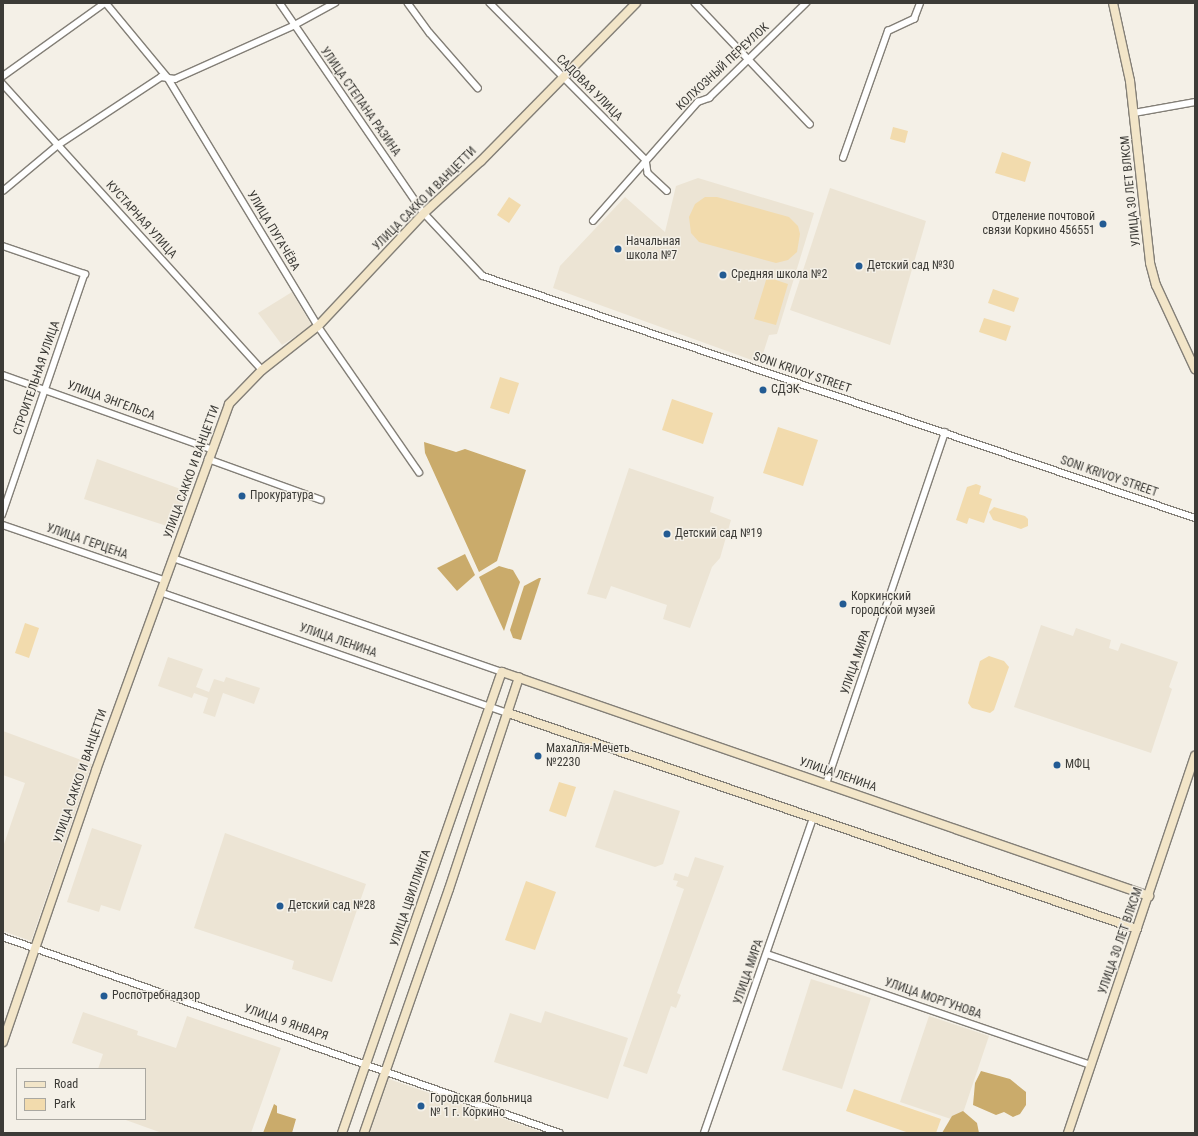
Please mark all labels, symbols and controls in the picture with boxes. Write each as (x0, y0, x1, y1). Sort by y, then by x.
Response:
street label: КОЛХОЗНЫЙ ПЕРЕУЛОК (674, 20, 772, 114)
street label: УЛИЦА СТЕПАНА РАЗИНА (317, 45, 403, 159)
street label: САДОВАЯ УЛИЦА (553, 52, 625, 124)
street label: УЛИЦА 30 ЛЕТ ВЛКСМ (1118, 135, 1144, 247)
street label: УЛИЦА САККО И ВАНЦЕТТИ (370, 144, 480, 254)
street label: КУСТАРНАЯ УЛИЦА (103, 178, 179, 262)
street label: УЛИЦА ПУГАЧЁВА (244, 188, 302, 274)
place label: Отделение почтовой связи Коркино 456551 (983, 210, 1095, 238)
marker: Отделение почтовой связи Коркино 456551 (1098, 219, 1108, 229)
place label: Начальная школа №7 (626, 235, 680, 263)
marker: Начальная школа №7 (613, 244, 623, 254)
place label: Детский сад №30 (867, 259, 954, 273)
marker: Детский сад №30 (854, 261, 864, 271)
place label: Средняя школа №2 (731, 268, 827, 282)
marker: Средняя школа №2 (718, 270, 728, 280)
street label: СТРОИТЕЛЬНАЯ УЛИЦА (11, 319, 63, 437)
street label: SONI KRIVOY STREET (751, 350, 853, 396)
street label: УЛИЦА ЭНГЕЛЬСА (65, 378, 157, 424)
place label: СДЭК (771, 383, 800, 397)
marker: СДЭК (758, 385, 768, 395)
street label: УЛИЦА САККО И ВАНЦЕТТИ (161, 404, 223, 540)
street label: SONI KRIVOY STREET (1058, 454, 1160, 500)
place label: Прокуратура (250, 489, 314, 503)
marker: Прокуратура (237, 491, 247, 501)
street label: УЛИЦА ГЕРЦЕНА (44, 521, 130, 563)
place label: Детский сад №19 (675, 527, 762, 541)
marker: Детский сад №19 (662, 529, 672, 539)
place label: Коркинский городской музей (851, 590, 935, 618)
marker: Коркинский городской музей (838, 599, 848, 609)
street label: УЛИЦА ЛЕНИНА (297, 621, 379, 661)
street label: УЛИЦА МИРА (838, 628, 874, 696)
street label: УЛИЦА САККО И ВАНЦЕТТИ (51, 707, 111, 845)
place label: Махалля-Мечеть №2230 (546, 742, 630, 770)
marker: Махалля-Мечеть №2230 (533, 751, 543, 761)
street label: УЛИЦА ЛЕНИНА (797, 755, 879, 795)
place label: МФЦ (1065, 758, 1090, 772)
marker: МФЦ (1052, 760, 1062, 770)
street label: УЛИЦА ЦВИЛЛИНГА (388, 848, 434, 948)
street label: УЛИЦА 30 ЛЕТ ВЛКСМ (1096, 886, 1146, 996)
place label: Детский сад №28 (288, 899, 375, 913)
marker: Детский сад №28 (275, 901, 285, 911)
street label: УЛИЦА МИРА (731, 938, 767, 1006)
street label: УЛИЦА МОРГУНОВА (882, 976, 984, 1022)
place label: Роспотребнадзор (112, 989, 200, 1003)
marker: Роспотребнадзор (99, 991, 109, 1001)
street label: УЛИЦА 9 ЯНВАРЯ (242, 1002, 330, 1044)
legend (16, 1068, 146, 1120)
text: Road (54, 1077, 78, 1091)
place label: Городская больница № 1 г. Коркино (430, 1092, 532, 1120)
text: Park (54, 1097, 75, 1111)
marker: Городская больница № 1 г. Коркино (415, 1100, 427, 1112)

